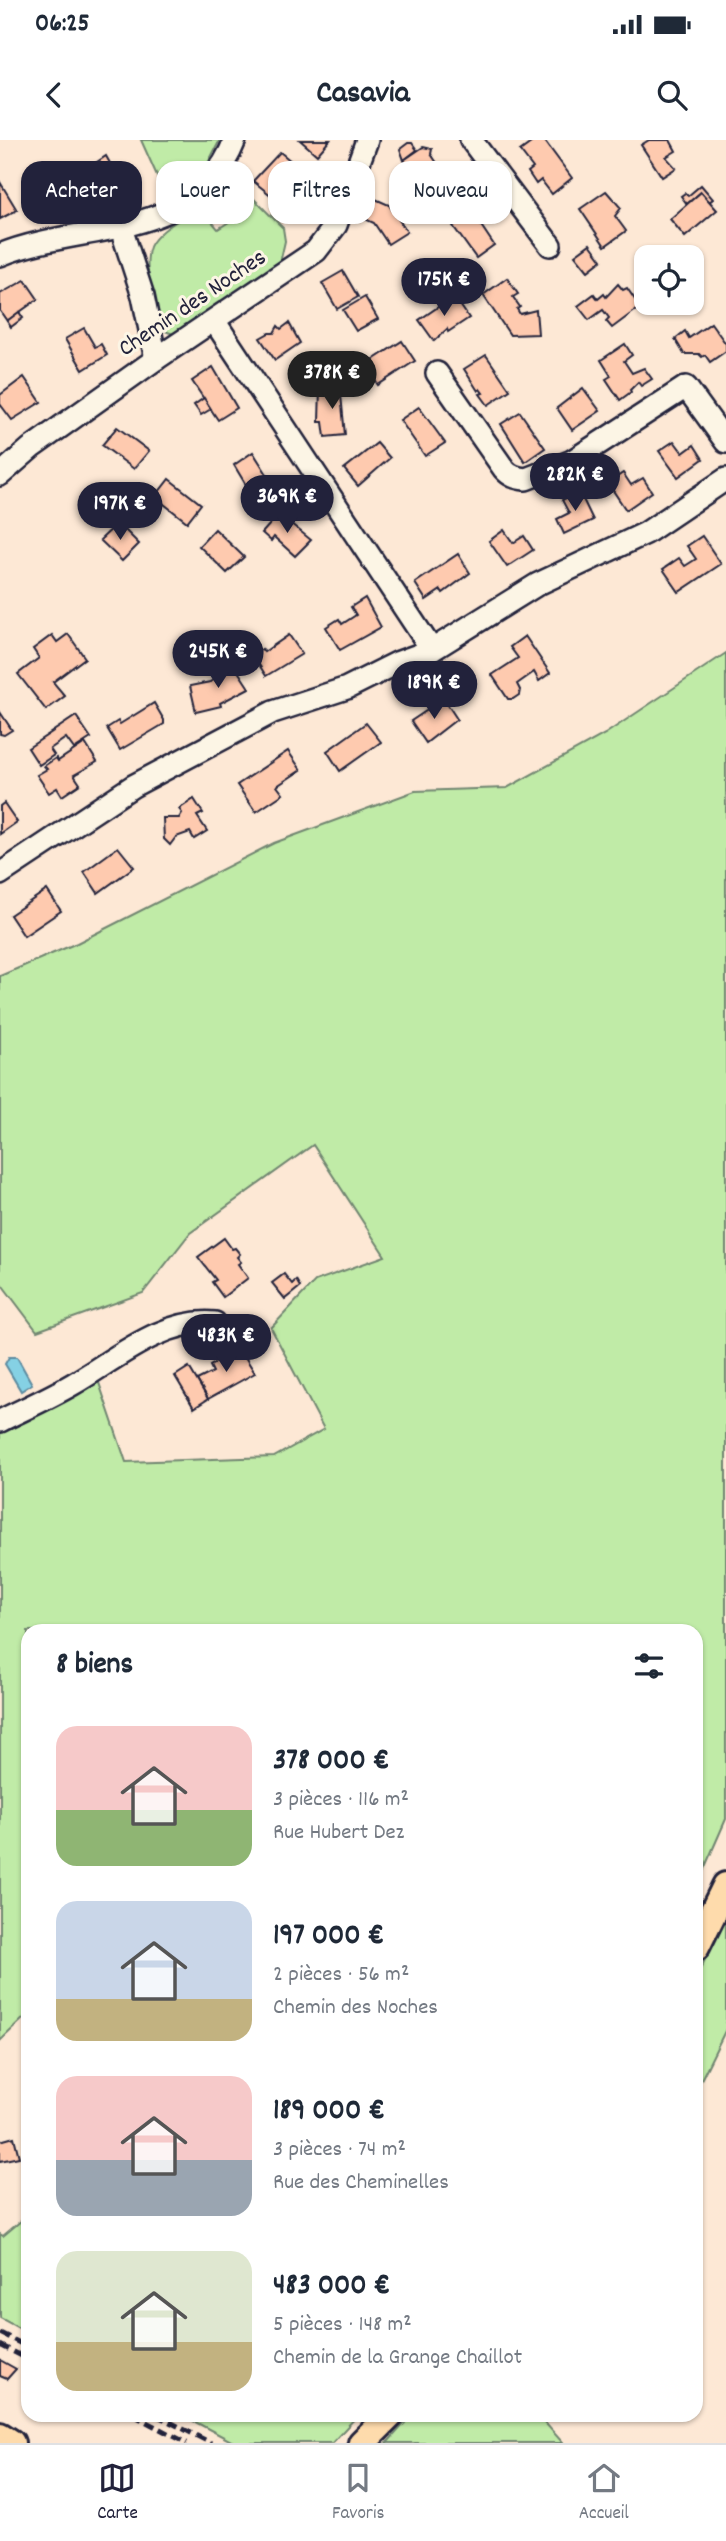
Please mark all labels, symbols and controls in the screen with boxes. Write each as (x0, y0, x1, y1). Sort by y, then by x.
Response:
text: 06:25 (35, 6, 90, 43)
text: Casavia (316, 72, 410, 118)
icon: back (35, 76, 73, 114)
icon: search (653, 76, 691, 114)
chip: Acheter (21, 161, 142, 224)
chip: Louer (156, 161, 254, 224)
chip: Filtres (268, 161, 375, 224)
chip: Nouveau (389, 161, 512, 224)
street label: Chemin des Noches (112, 242, 274, 366)
map controls (634, 245, 704, 315)
button: locate (634, 245, 704, 315)
pin: 175K € (387, 258, 501, 318)
text: 175K € (417, 264, 471, 297)
pin: 378K € (275, 352, 389, 411)
text: 378K € (304, 357, 360, 390)
pin: 282K € (518, 454, 632, 513)
text: 282K € (546, 459, 604, 492)
pin: 369K € (230, 476, 344, 535)
text: 369K € (257, 481, 317, 514)
pin: 197K € (63, 482, 177, 542)
text: 197K € (93, 488, 147, 521)
pin: 245K € (161, 630, 275, 690)
text: 245K € (189, 636, 247, 669)
pin: 189K € (377, 662, 491, 721)
text: 189K € (407, 667, 461, 700)
pin: 483K € (169, 1314, 283, 1374)
text: 483K € (197, 1320, 255, 1353)
text: 8 biens (56, 1645, 133, 1688)
icon: filters (630, 1647, 668, 1685)
text: 378 000 € (273, 1741, 389, 1784)
icon: home (112, 1754, 196, 1838)
text: 3 pièces · 116 m² (273, 1784, 409, 1817)
text: Rue Hubert Dez (273, 1817, 404, 1850)
text: 197 000 € (273, 1916, 384, 1959)
icon: home (112, 1929, 196, 2013)
text: 2 pièces · 56 m² (273, 1959, 409, 1992)
text: Chemin des Noches (273, 1992, 438, 2025)
text: 189 000 € (273, 2091, 385, 2134)
icon: home (112, 2104, 196, 2188)
text: 3 pièces · 74 m² (273, 2134, 406, 2167)
text: Rue des Cheminelles (273, 2167, 449, 2200)
text: 483 000 € (273, 2266, 390, 2309)
icon: home (112, 2279, 196, 2363)
text: 5 pièces · 148 m² (273, 2309, 412, 2342)
text: Chemin de la Grange Chaillot (273, 2342, 522, 2375)
tab: Carte (97, 2459, 138, 2528)
tab: Favoris (332, 2459, 384, 2528)
tab: Accueil (579, 2459, 629, 2528)

